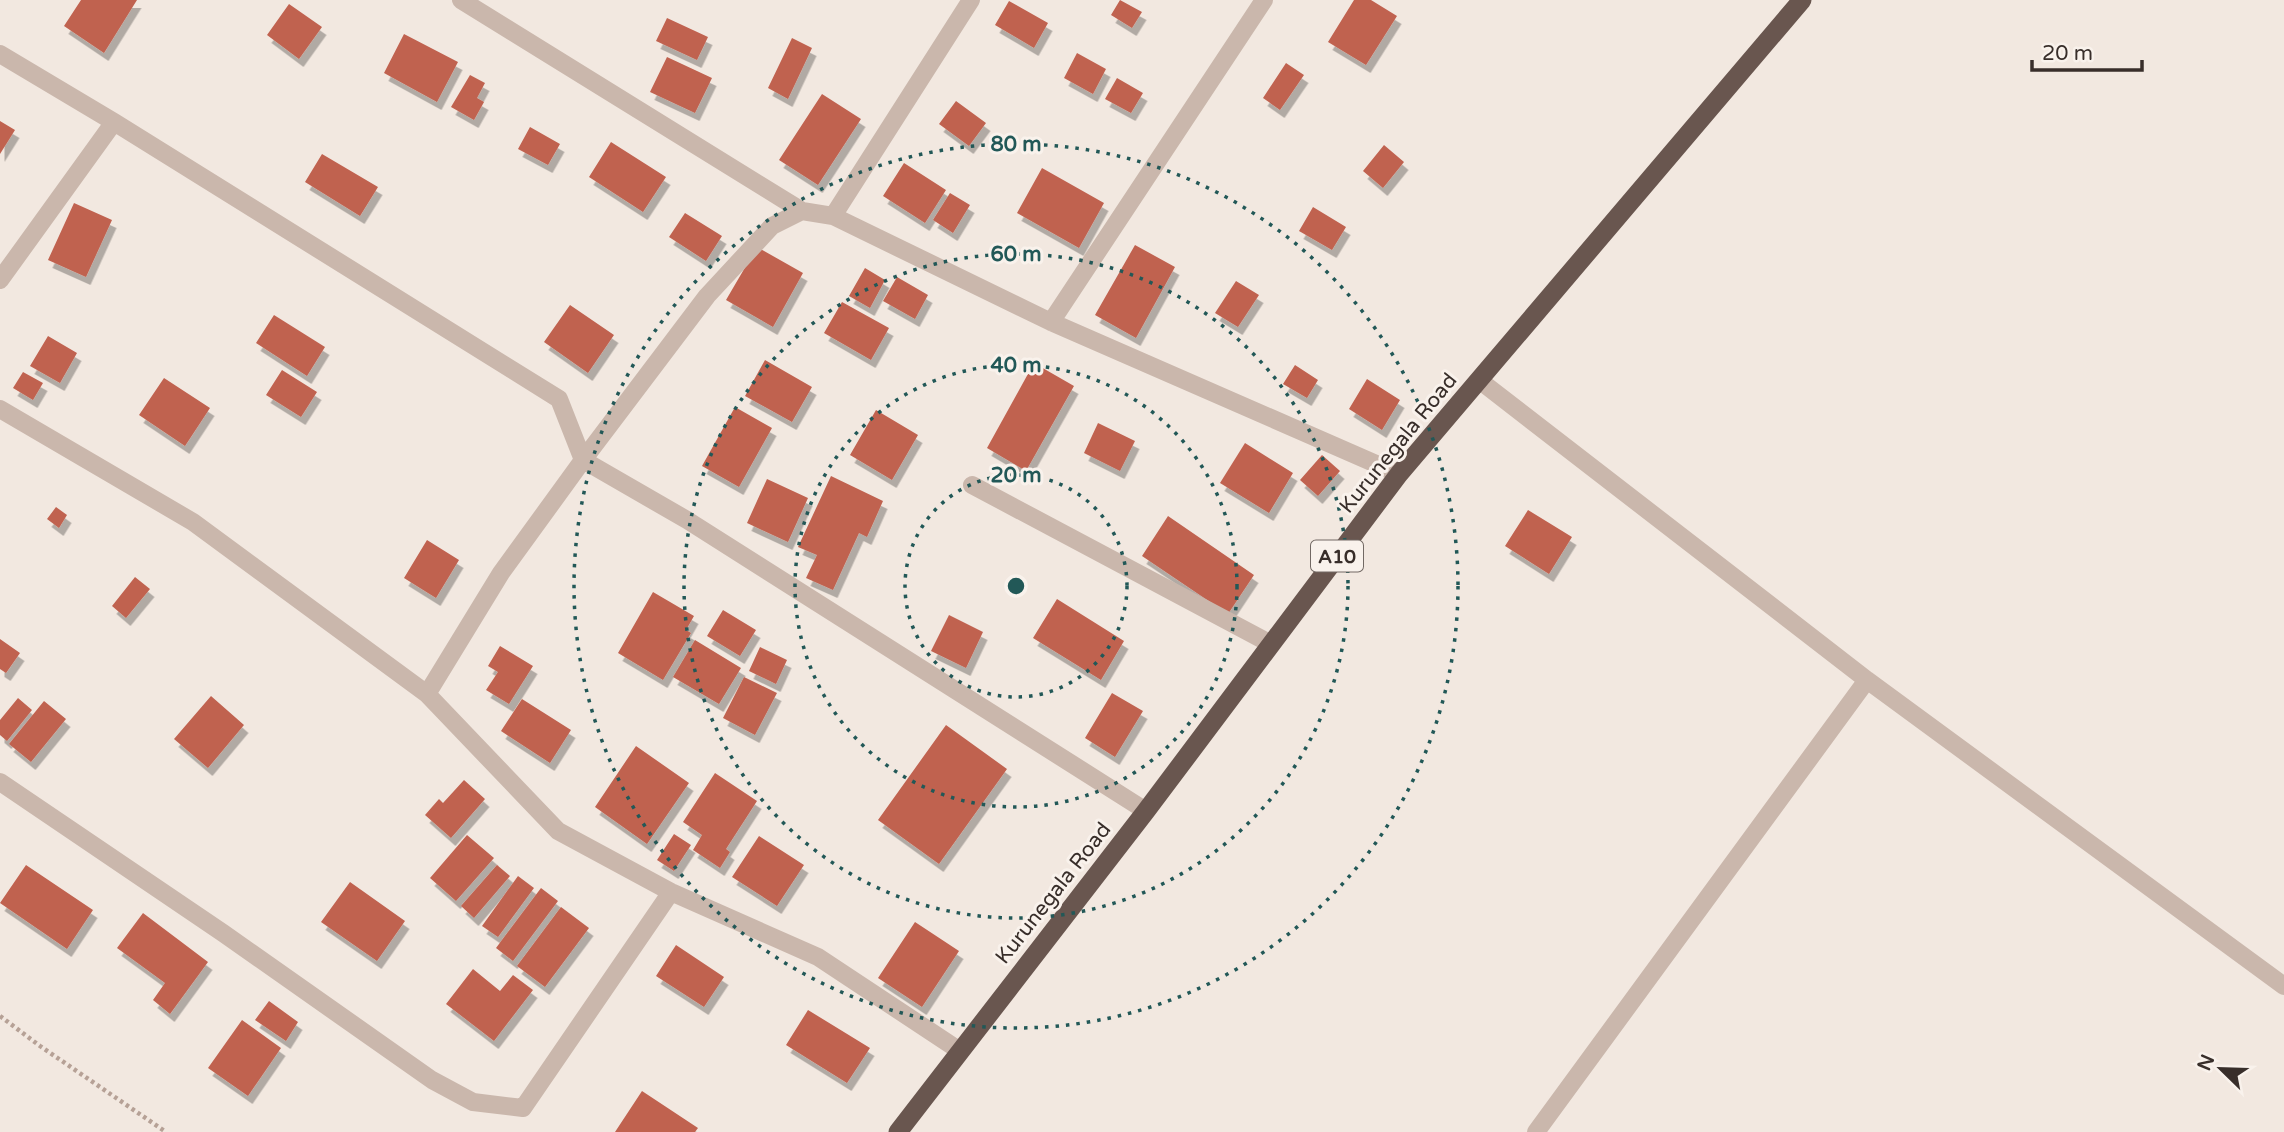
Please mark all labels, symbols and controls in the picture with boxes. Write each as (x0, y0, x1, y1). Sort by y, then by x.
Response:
scale bar (2032, 28, 2142, 72)
text: 20 m (2042, 41, 2093, 66)
text: 80 m (990, 132, 1042, 157)
text: 60 m (990, 242, 1042, 267)
text: 40 m (990, 353, 1042, 378)
street label: Kurunegala Road (1334, 368, 1462, 518)
text: 20 m (990, 463, 1042, 488)
road number: A10 (1311, 540, 1363, 572)
centre of rings (1004, 574, 1028, 598)
street label: Kurunegala Road (990, 818, 1116, 969)
north arrow (2186, 1034, 2256, 1104)
text: N (2193, 1051, 2219, 1074)

